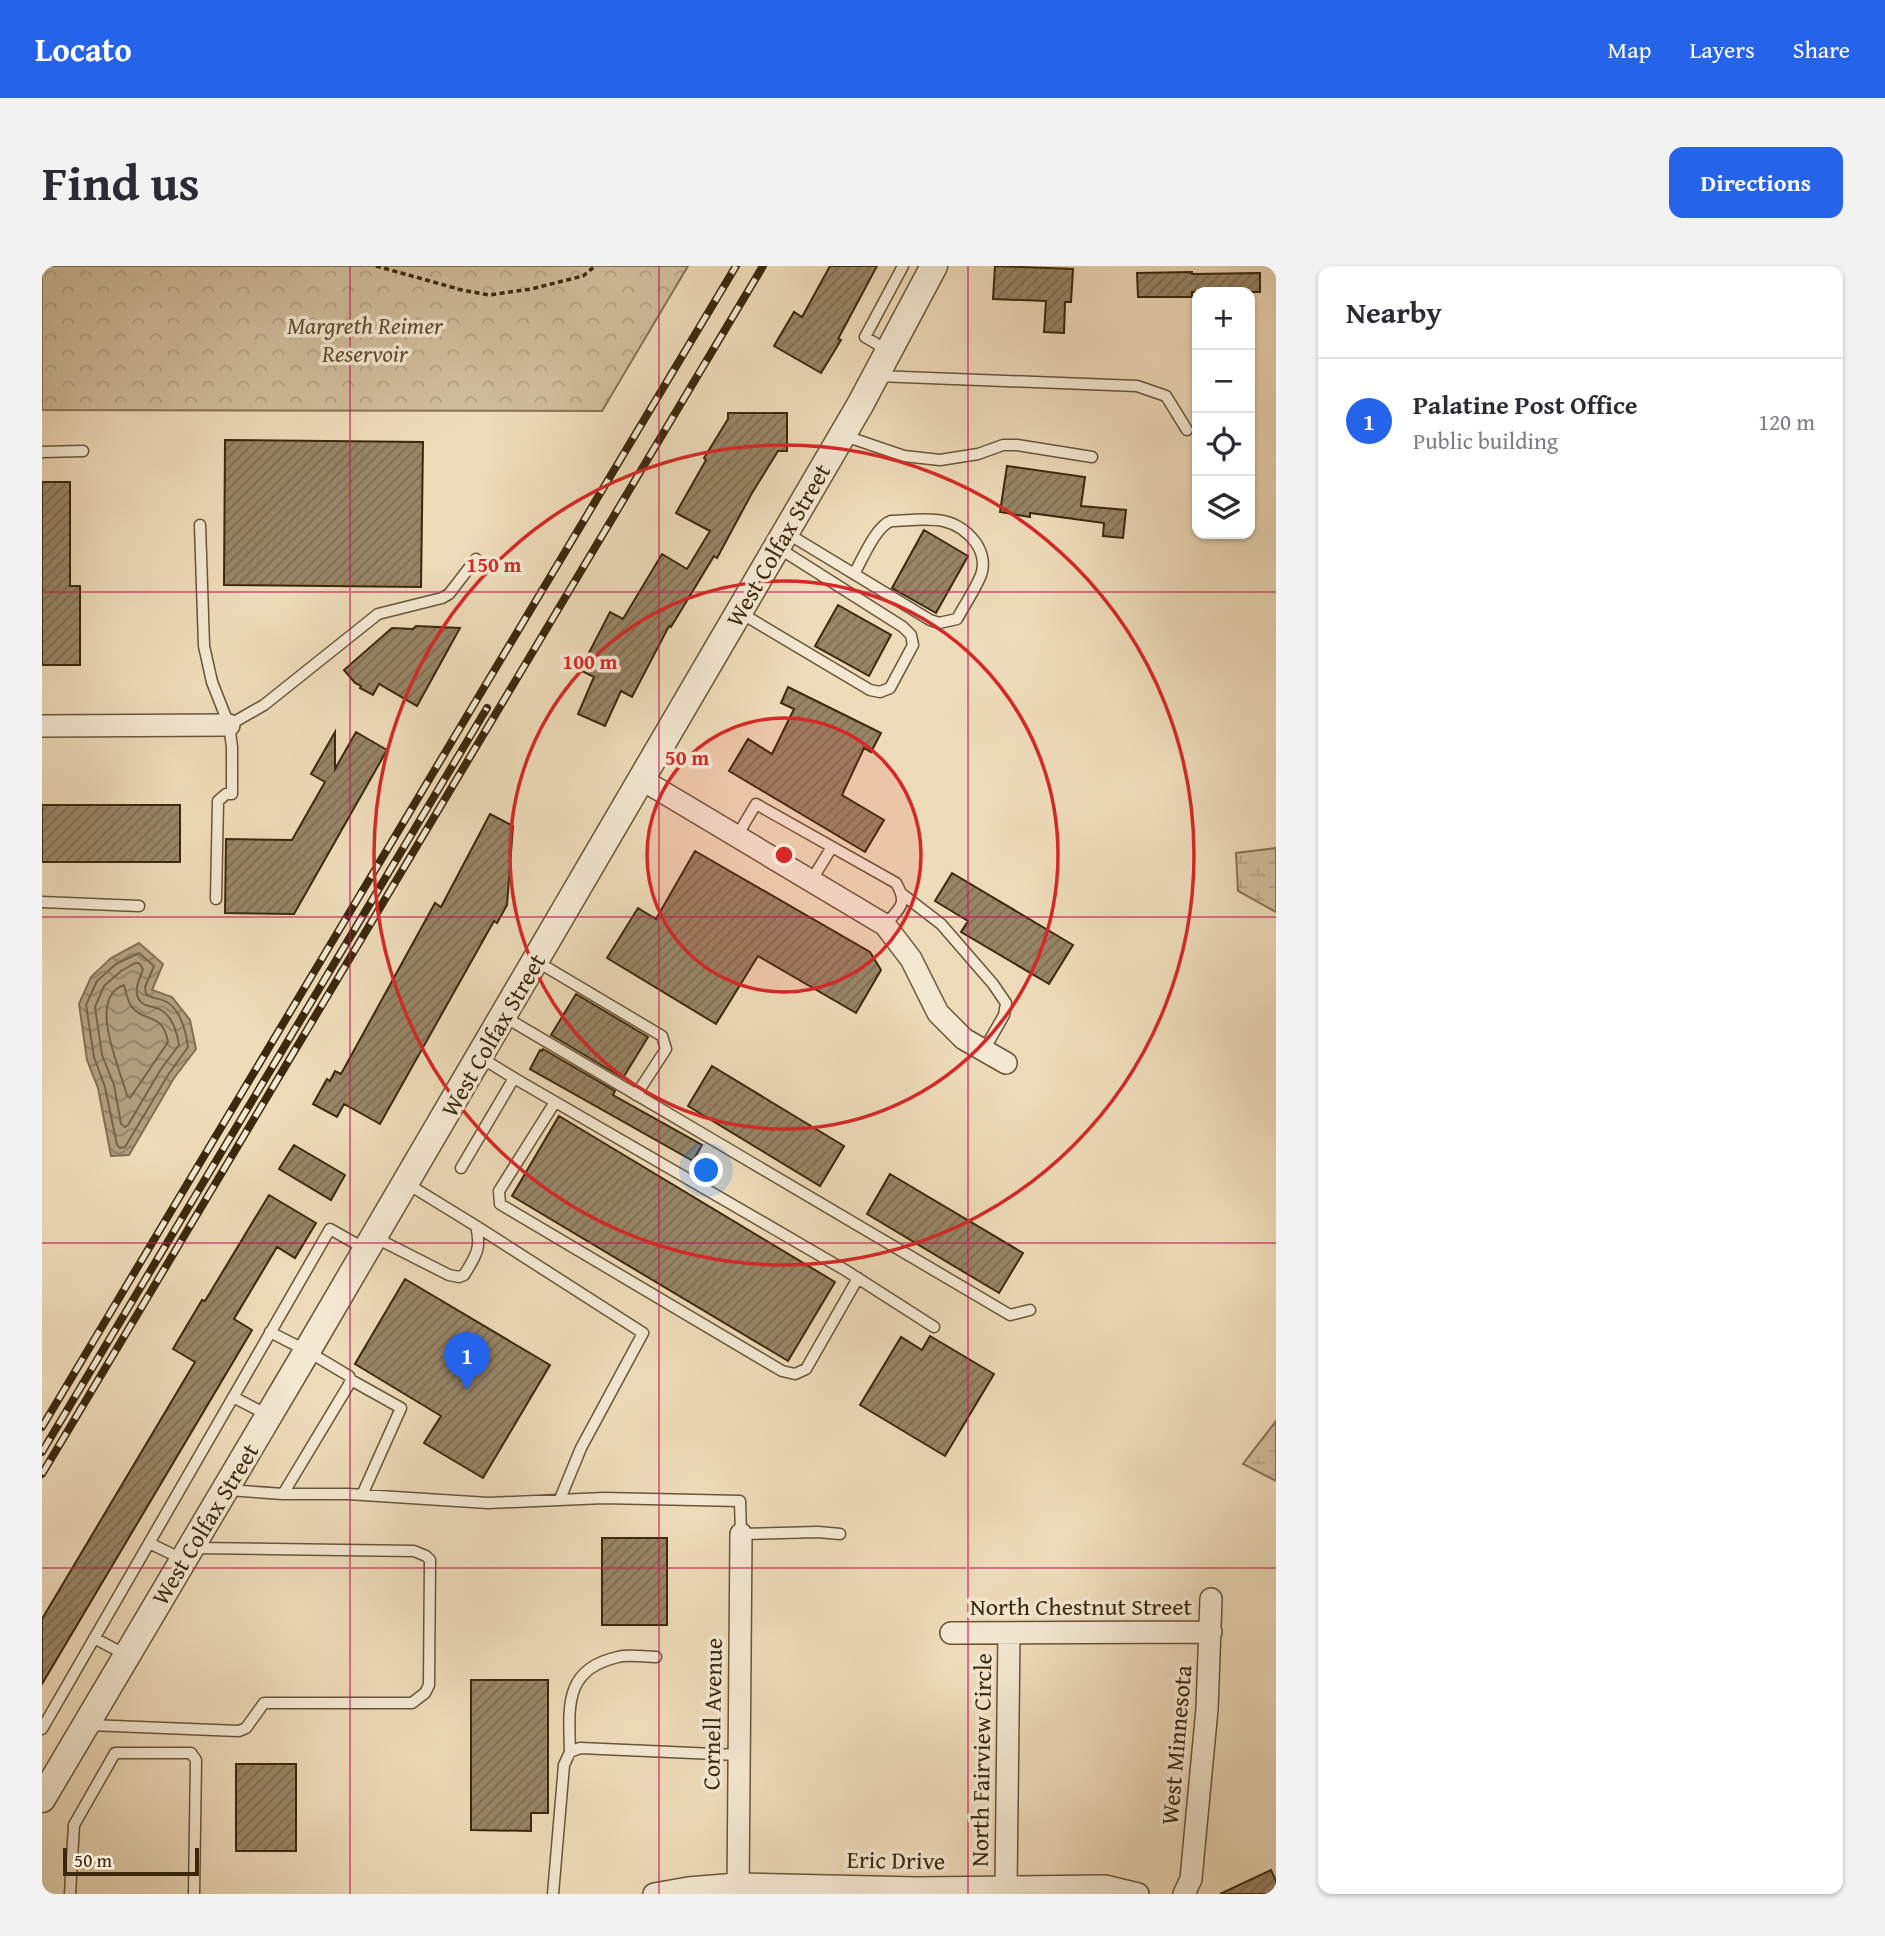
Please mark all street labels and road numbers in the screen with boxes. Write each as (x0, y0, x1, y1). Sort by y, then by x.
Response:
street label: West Colfax Street (717, 456, 839, 633)
street label: West Colfax Street (432, 946, 554, 1123)
street label: West Colfax Street (143, 1436, 267, 1612)
street label: North Chestnut Street (970, 1589, 1192, 1624)
street label: Cornell Avenue (693, 1637, 731, 1791)
street label: North Fairview Circle (962, 1653, 1000, 1867)
street label: West Minnesota (1152, 1663, 1200, 1826)
street label: Eric Drive (846, 1842, 946, 1878)

